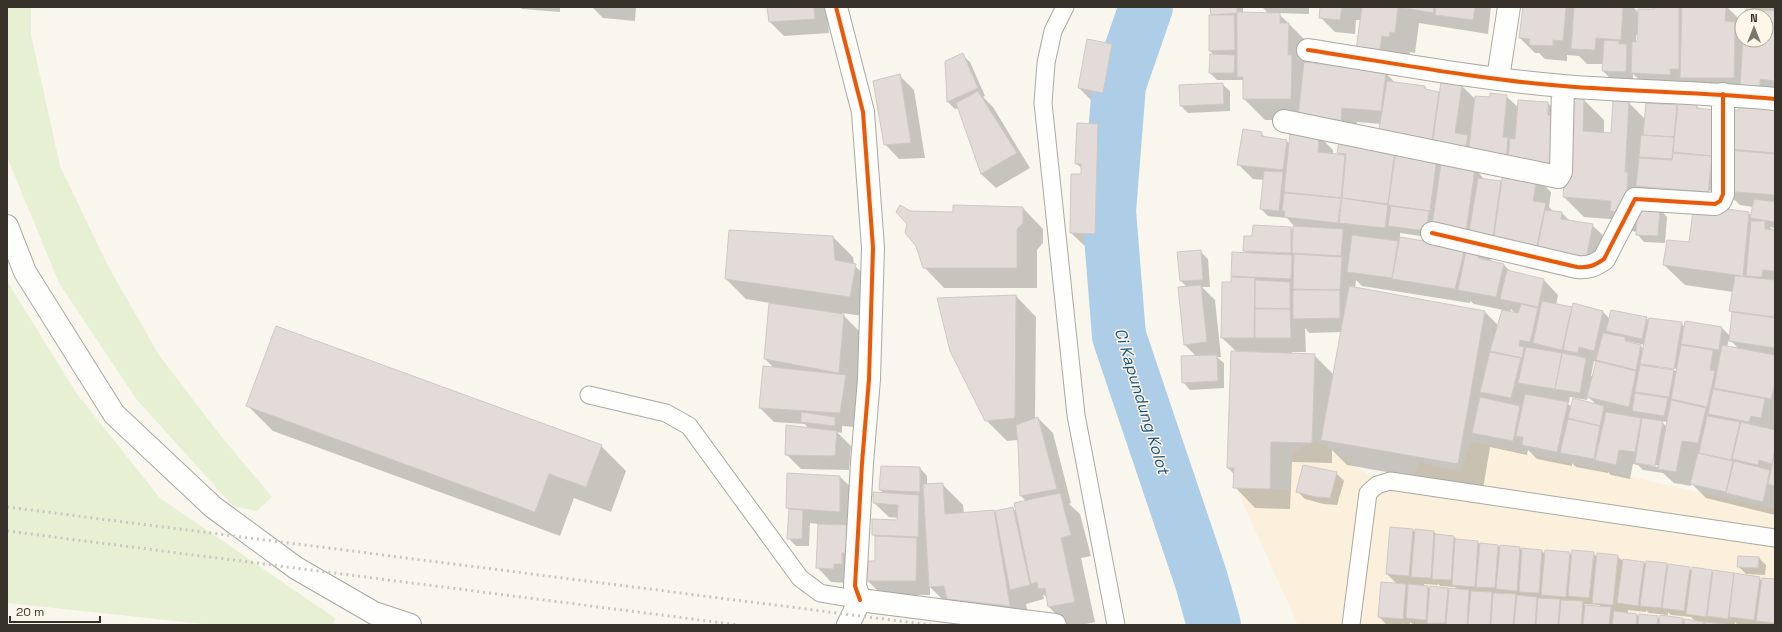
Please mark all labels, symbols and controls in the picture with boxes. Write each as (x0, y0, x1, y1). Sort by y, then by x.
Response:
north arrow (1734, 8, 1774, 48)
text: N (1750, 11, 1758, 25)
water label: Ci Kapundung Kolot (1110, 325, 1175, 478)
scale bar (10, 598, 100, 624)
text: 20 m (16, 604, 44, 620)

